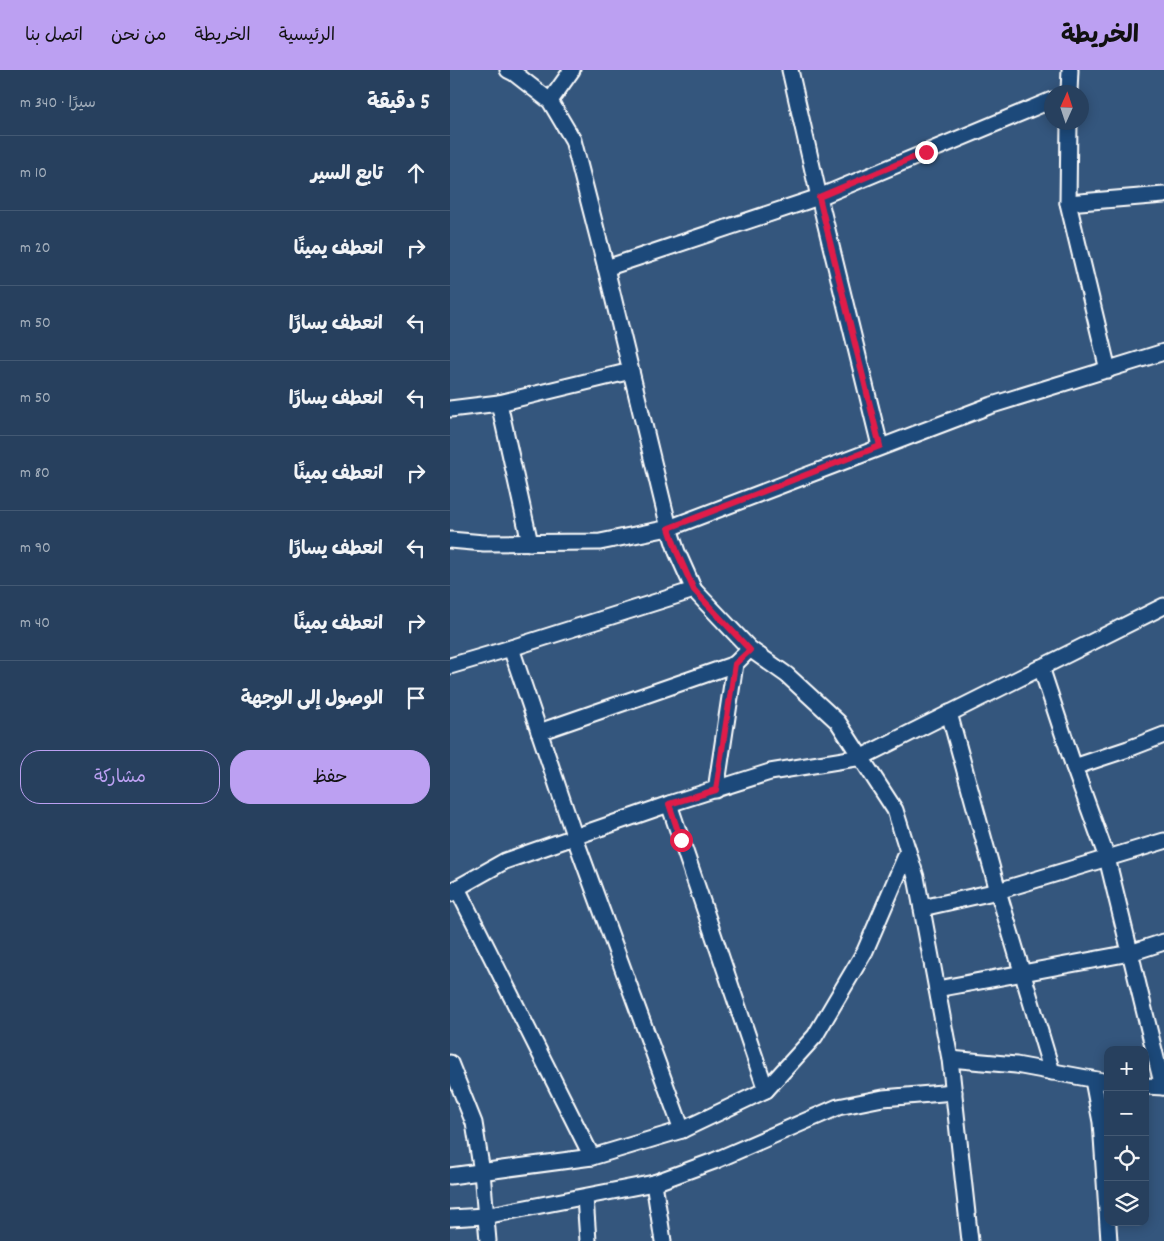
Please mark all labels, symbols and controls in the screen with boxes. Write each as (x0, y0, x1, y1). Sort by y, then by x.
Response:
text: الخريطة (1061, 20, 1139, 54)
text: اتصل بنا (25, 24, 83, 49)
text: من نحن (111, 24, 167, 49)
text: الخريطة (195, 24, 251, 49)
text: الرئيسية (279, 24, 335, 49)
north arrow (1044, 85, 1089, 130)
text: 5 دقيقة (367, 89, 430, 119)
text: سيرًا · 340 m (20, 92, 96, 115)
route end (915, 141, 938, 164)
icon: ahead (402, 159, 430, 187)
text: 10 m (20, 162, 47, 185)
text: تابع السير (311, 162, 383, 189)
icon: right (402, 234, 430, 262)
text: 20 m (20, 237, 50, 260)
text: انعطف يمينًا (294, 237, 383, 264)
icon: left (402, 309, 430, 337)
text: 50 m (20, 312, 51, 335)
text: انعطف يسارًا (289, 312, 383, 339)
icon: left (402, 384, 430, 412)
text: 50 m (20, 387, 51, 410)
text: انعطف يسارًا (289, 387, 383, 414)
icon: right (402, 459, 430, 487)
text: 80 m (20, 462, 50, 485)
text: انعطف يمينًا (294, 462, 383, 489)
icon: left (402, 534, 430, 562)
text: 90 m (20, 537, 51, 560)
text: انعطف يسارًا (289, 537, 383, 564)
icon: right (402, 609, 430, 637)
text: 40 m (20, 612, 50, 635)
text: انعطف يمينًا (294, 612, 383, 639)
icon: arrive (402, 684, 430, 712)
text: الوصول إلى الوجهة (241, 687, 383, 714)
button: مشاركة (20, 750, 220, 804)
button: حفظ (230, 750, 430, 804)
route start (670, 829, 693, 852)
map controls (1104, 1046, 1149, 1226)
button: + (1104, 1046, 1149, 1091)
button: − (1104, 1091, 1149, 1136)
button: locate (1104, 1136, 1149, 1181)
button: layers (1104, 1181, 1149, 1226)

